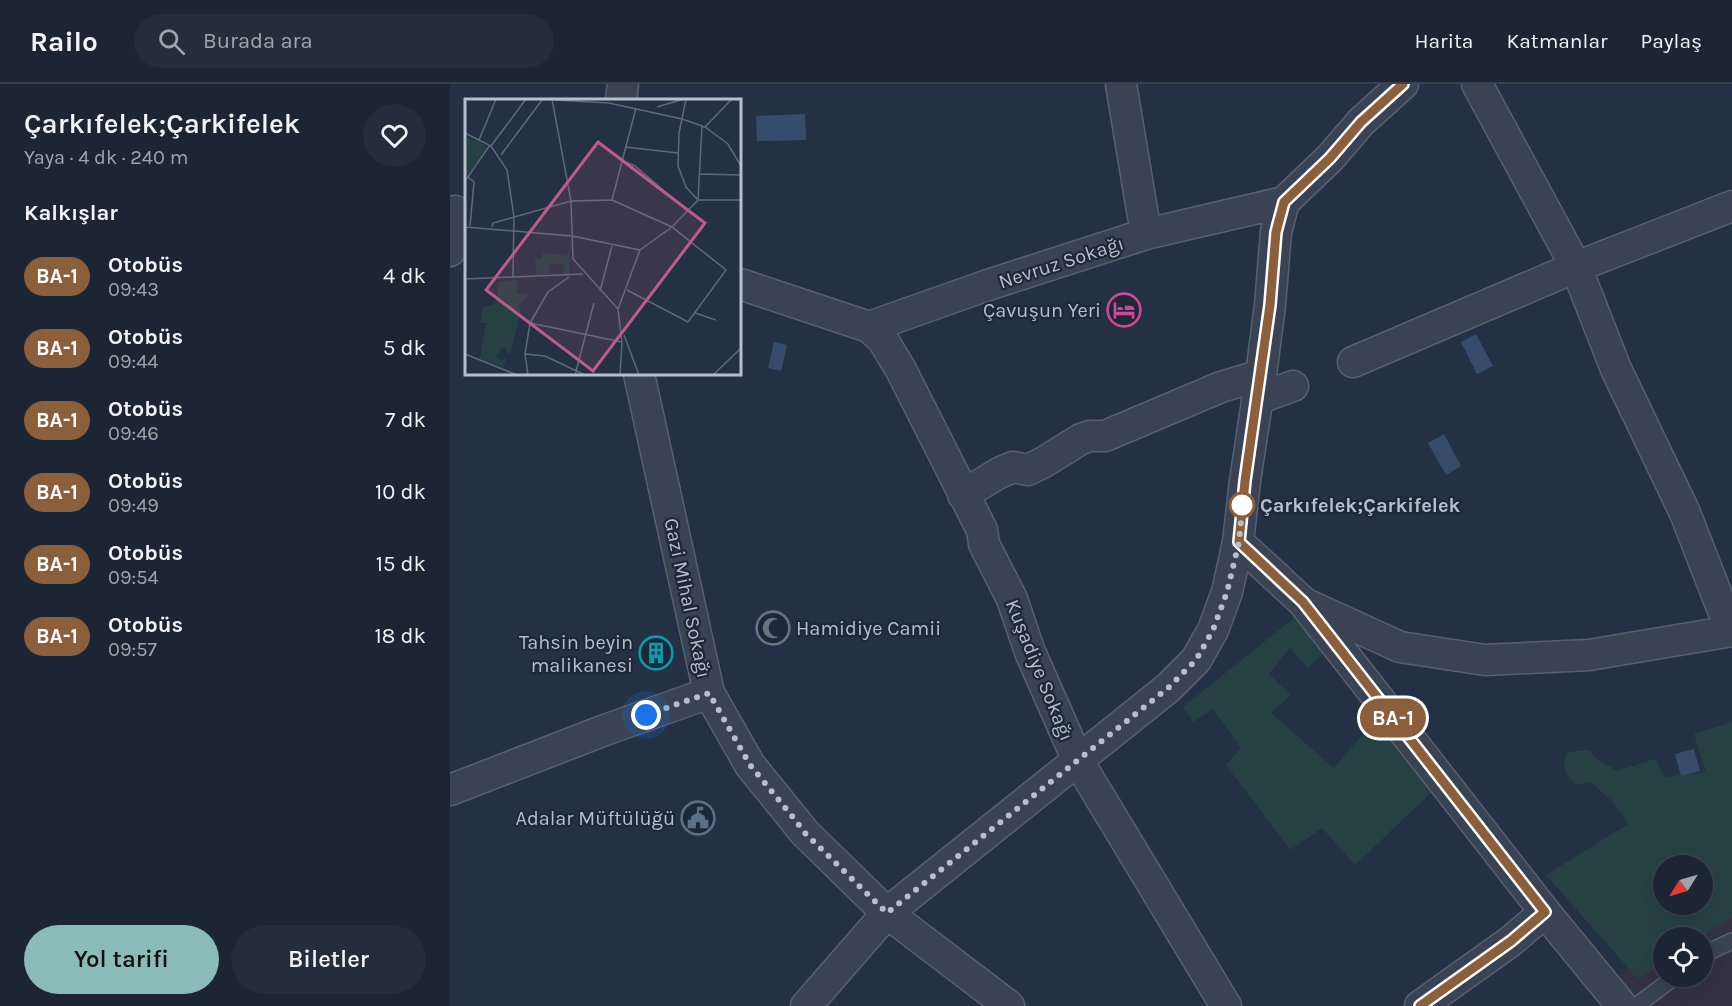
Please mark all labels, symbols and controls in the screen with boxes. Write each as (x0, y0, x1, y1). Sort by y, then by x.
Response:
search box (134, 14, 554, 68)
text: Railo (30, 25, 98, 58)
icon: search (155, 25, 188, 58)
text: Burada ara (203, 28, 313, 54)
text: Harita (1415, 29, 1473, 53)
text: Katmanlar (1506, 29, 1608, 53)
text: Paylaş (1641, 29, 1702, 53)
inset map (465, 99, 741, 375)
button: heart (363, 104, 426, 167)
text: Çarkıfelek;Çarkifelek (24, 107, 300, 140)
text: Yaya · 4 dk · 240 m (24, 146, 188, 169)
text: Kalkışlar (24, 200, 118, 226)
street label: Nevruz Sokağı (996, 231, 1127, 294)
text: Otobüs (108, 252, 183, 278)
text: 4 dk (383, 263, 426, 289)
text: BA-1 (36, 264, 78, 288)
text: 09:43 (108, 278, 159, 301)
hotel icon: Çavuşun Yeri (1106, 292, 1142, 328)
place label: Çavuşun Yeri (983, 299, 1101, 322)
text: Otobüs (108, 324, 183, 350)
text: 5 dk (383, 335, 426, 361)
text: BA-1 (36, 336, 78, 360)
text: 09:44 (108, 350, 159, 373)
text: Otobüs (108, 396, 183, 422)
text: 7 dk (385, 407, 426, 433)
text: BA-1 (36, 408, 78, 432)
text: 09:46 (108, 422, 159, 445)
text: Otobüs (108, 468, 183, 494)
text: 10 dk (375, 479, 426, 505)
text: BA-1 (36, 480, 78, 504)
marker: Çarkıfelek;Çarkifelek (1229, 492, 1255, 518)
text: 09:49 (108, 494, 159, 517)
place label: Çarkıfelek;Çarkifelek (1260, 494, 1460, 517)
street label: Gazi Mihal Sokağı (659, 516, 716, 680)
text: Otobüs (108, 540, 183, 566)
text: 15 dk (376, 551, 426, 577)
text: BA-1 (36, 552, 78, 576)
text: 09:54 (108, 566, 159, 589)
street label: Kuşadiye Sokağı (1001, 596, 1078, 744)
mosque icon: Hamidiye Camii (755, 610, 791, 646)
text: Otobüs (108, 612, 183, 638)
place label: Hamidiye Camii (796, 617, 941, 640)
text: 18 dk (375, 623, 426, 649)
text: BA-1 (36, 624, 78, 648)
place label: Tahsin beyin malikanesi (519, 631, 633, 677)
building icon: Tahsin beyin malikanesi (638, 635, 674, 671)
text: 09:57 (108, 638, 157, 661)
line badge: BA-1 (1351, 698, 1435, 738)
your location (631, 700, 661, 730)
text: BA-1 (1372, 706, 1414, 730)
public building icon: Adalar Müftülüğü (680, 800, 716, 836)
place label: Adalar Müftülüğü (515, 807, 675, 830)
north arrow (1653, 855, 1713, 915)
map controls (1653, 855, 1713, 987)
button: Yol tarifi (24, 925, 219, 994)
button: Biletler (231, 925, 426, 994)
button: locate (1653, 927, 1713, 987)

